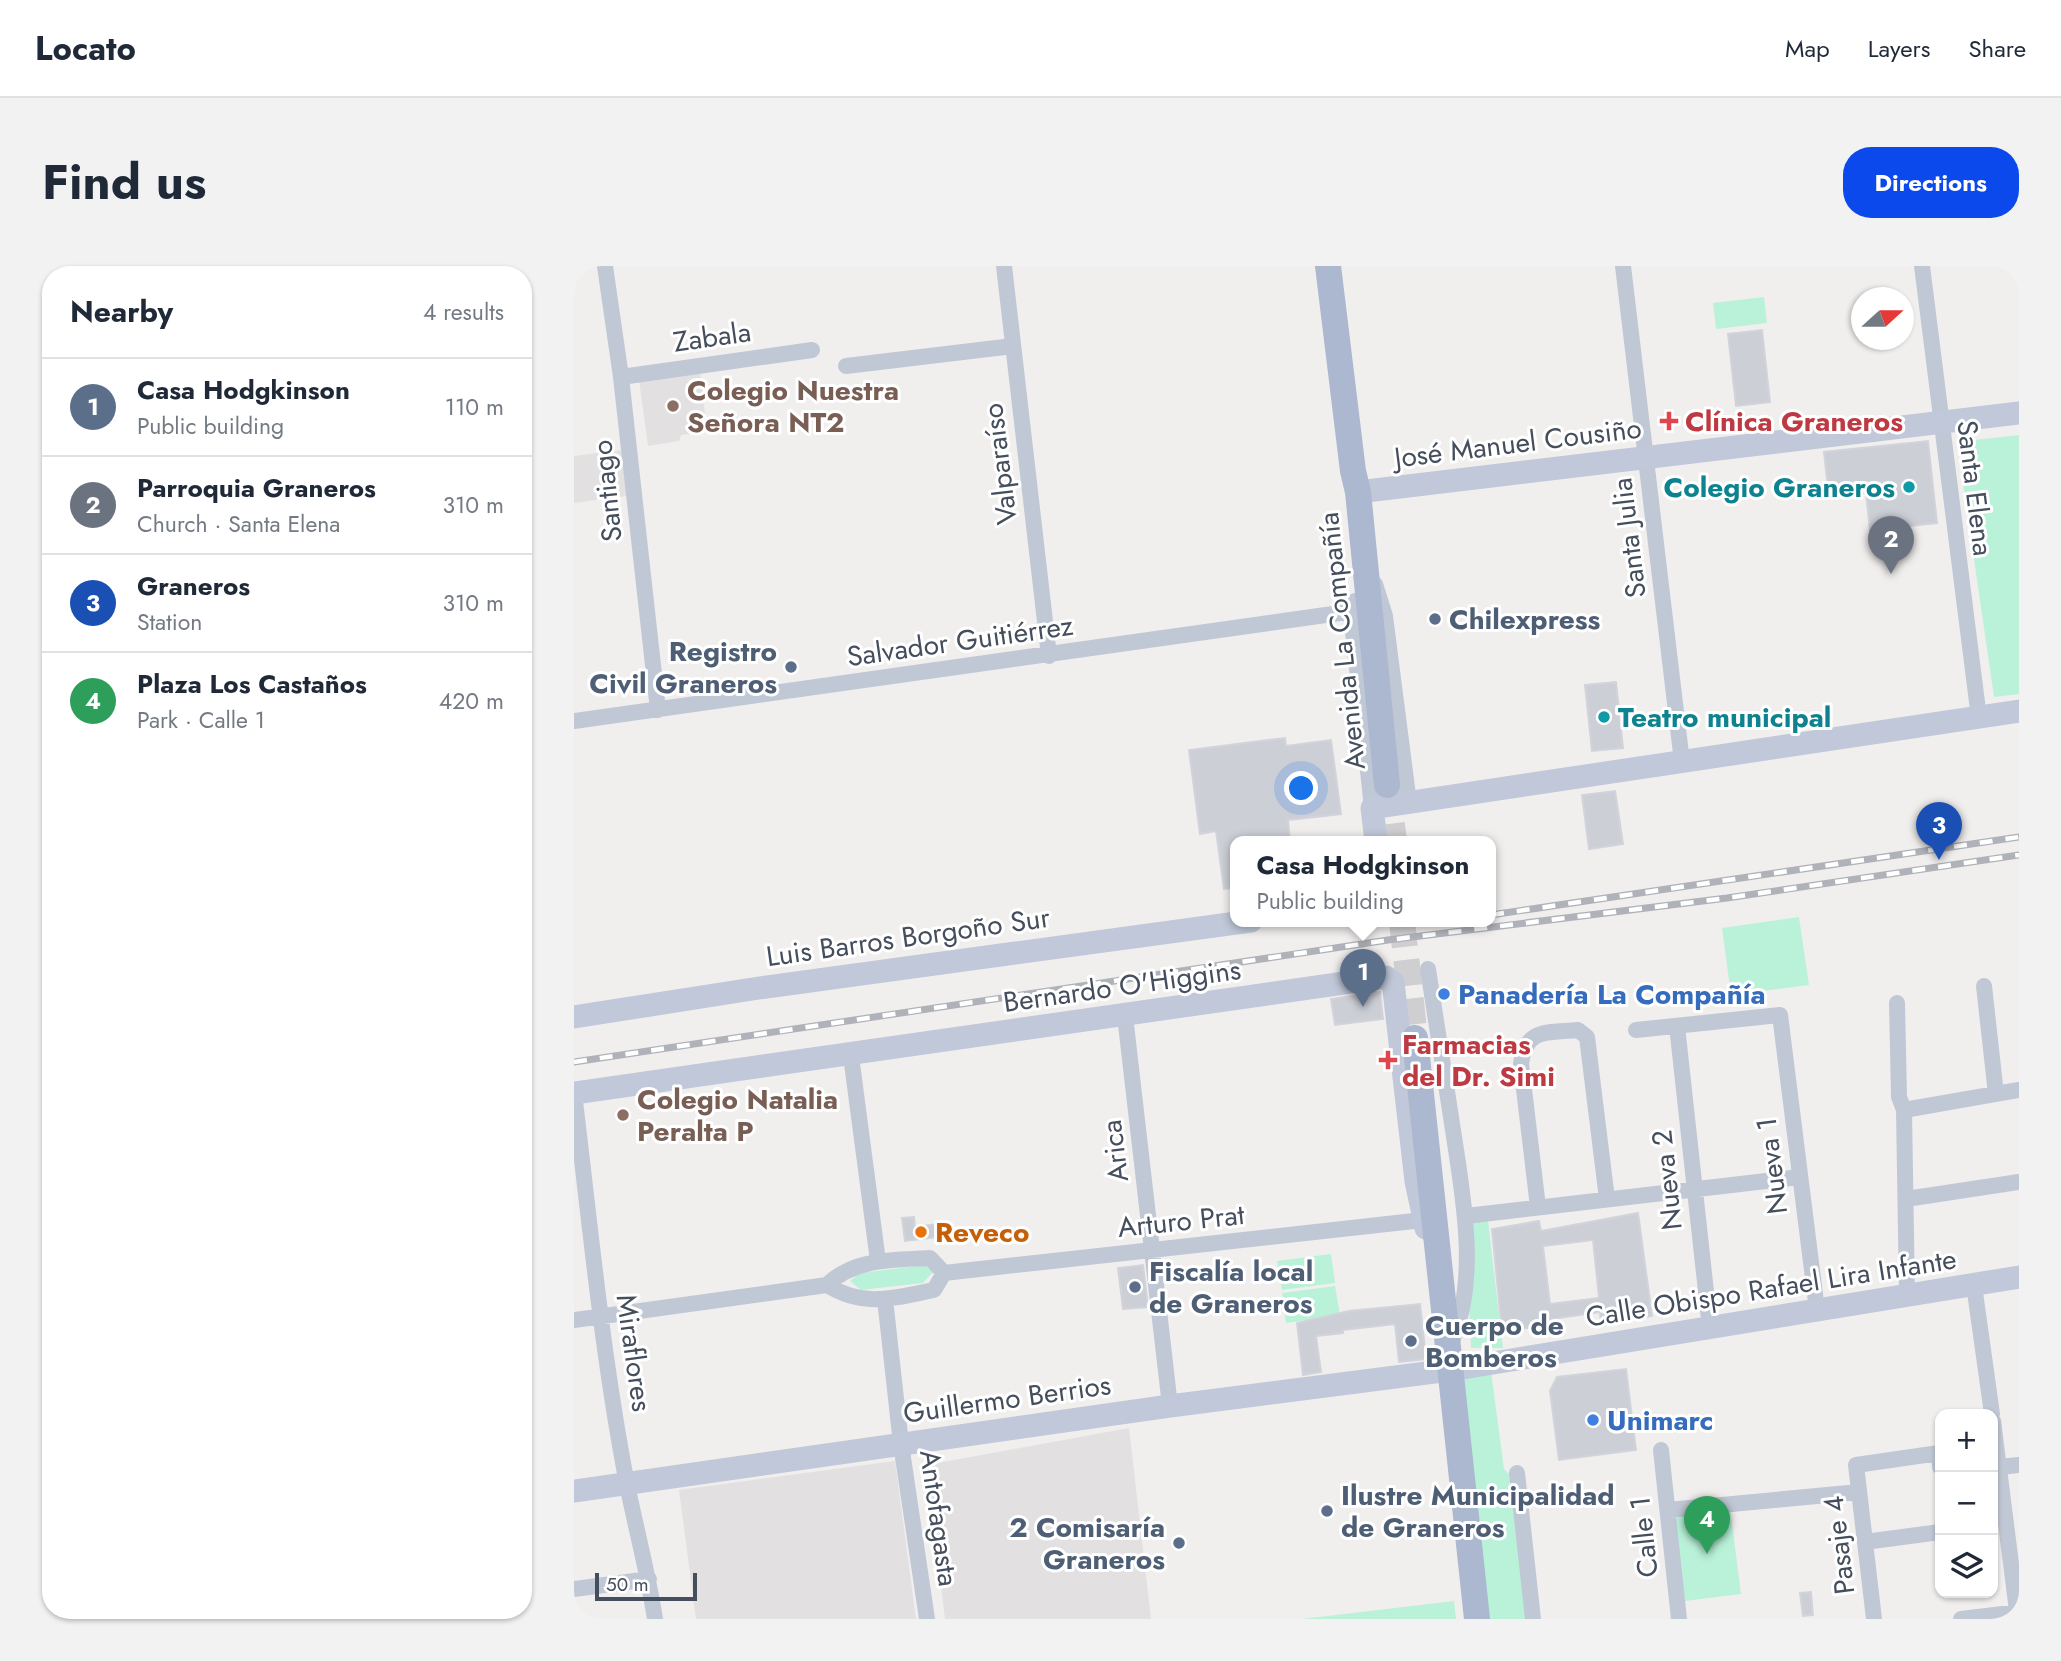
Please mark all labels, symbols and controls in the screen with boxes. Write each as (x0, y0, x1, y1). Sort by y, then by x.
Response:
text: Locato (35, 25, 136, 72)
text: Map (1785, 31, 1830, 66)
text: Layers (1868, 31, 1930, 66)
text: Share (1968, 31, 2026, 66)
text: Find us (42, 147, 206, 217)
button: Directions (1843, 147, 2019, 218)
north arrow (1851, 287, 1914, 350)
text: Nearby (70, 290, 173, 333)
text: 4 results (423, 295, 504, 329)
street label: Zabala (670, 311, 754, 363)
place label: Colegio Nuestra Señora NT2 (687, 370, 899, 443)
text: Casa Hodgkinson (137, 371, 350, 409)
text: 1 (87, 390, 99, 424)
text: 110 m (445, 390, 504, 424)
marker: Colegio Nuestra Señora NT2 (665, 398, 681, 414)
street label: Valparaíso (972, 401, 1028, 527)
place label: Clínica Graneros (1685, 401, 1903, 442)
street label: José Manuel Cousiño (1388, 408, 1644, 479)
text: Public building (137, 409, 284, 443)
marker: Clínica Graneros (1659, 411, 1679, 431)
street label: Santa Elena (1946, 418, 2004, 558)
street label: Santiago (581, 438, 633, 544)
place label: Colegio Graneros (1664, 467, 1895, 508)
text: Parroquia Graneros (137, 469, 376, 507)
street label: Santa Julia (1601, 476, 1657, 600)
marker: Colegio Graneros (1901, 479, 1917, 495)
text: 2 (85, 488, 101, 522)
text: 310 m (442, 488, 504, 522)
text: Church · Santa Elena (137, 507, 340, 541)
street label: Avenida La Compañía (1308, 510, 1376, 772)
pin: 2 (1868, 516, 1914, 574)
text: Graneros (137, 567, 250, 605)
text: 3 (86, 586, 100, 620)
text: 310 m (442, 586, 504, 620)
place label: Chilexpress (1449, 599, 1601, 640)
text: Station (137, 605, 202, 639)
street label: Salvador Guitiérrez (844, 605, 1076, 677)
marker: Chilexpress (1427, 611, 1443, 627)
place label: Registro Civil Graneros (589, 631, 777, 704)
marker: Registro Civil Graneros (783, 659, 799, 675)
text: Plaza Los Castaños (137, 665, 367, 703)
text: 4 (85, 684, 101, 718)
text: 420 m (439, 684, 504, 718)
place label: Teatro municipal (1618, 697, 1831, 738)
text: Park · Calle 1 (137, 703, 265, 737)
marker: Teatro municipal (1596, 709, 1612, 725)
your location (1284, 771, 1318, 805)
pin: 3 (1916, 802, 1962, 860)
popup (1230, 836, 1496, 927)
text: Casa Hodgkinson (1257, 846, 1469, 884)
text: Public building (1257, 884, 1404, 918)
street label: Luis Barros Borgoño Sur (764, 897, 1053, 977)
street label: Bernardo O'Higgins (1000, 949, 1244, 1023)
pin: 1 (1340, 949, 1386, 1007)
place label: Panadería La Compañía (1458, 974, 1766, 1015)
marker: Panadería La Compañía (1436, 986, 1452, 1002)
place label: Farmacias del Dr. Simi (1402, 1024, 1555, 1097)
marker: Farmacias del Dr. Simi (1380, 1052, 1396, 1068)
place label: Colegio Natalia Peralta P (637, 1079, 838, 1152)
marker: Colegio Natalia Peralta P (615, 1107, 631, 1123)
street label: Nueva 1 (1746, 1115, 1798, 1217)
street label: Arica (1091, 1118, 1139, 1184)
street label: Nueva 2 (1641, 1128, 1693, 1232)
street label: Arturo Prat (1116, 1194, 1247, 1248)
place label: Reveco (935, 1212, 1029, 1253)
marker: Reveco (913, 1224, 929, 1240)
street label: Calle Obispo Rafael Lira Infante (1583, 1238, 1959, 1338)
place label: Fiscalía local de Graneros (1149, 1251, 1313, 1324)
marker: Fiscalía local de Graneros (1127, 1279, 1143, 1295)
street label: Miraflores (606, 1292, 662, 1414)
place label: Cuerpo de Bomberos (1425, 1305, 1564, 1378)
marker: Cuerpo de Bomberos (1403, 1333, 1419, 1349)
street label: Guillermo Berrios (901, 1364, 1113, 1434)
place label: Unimarc (1607, 1400, 1713, 1441)
map controls (1935, 1409, 1998, 1598)
button: + (1935, 1409, 1998, 1472)
marker: Unimarc (1585, 1412, 1601, 1428)
street label: Antofagasta (909, 1447, 969, 1589)
button: − (1935, 1472, 1998, 1535)
place label: Ilustre Municipalidad de Graneros (1341, 1475, 1615, 1548)
street label: Pasaje 4 (1813, 1493, 1865, 1597)
street label: Calle 1 (1619, 1495, 1669, 1579)
pin: 4 (1684, 1496, 1730, 1554)
marker: Ilustre Municipalidad de Graneros (1319, 1503, 1335, 1519)
place label: 2 Comisaría Graneros (1009, 1507, 1165, 1580)
marker: 2 Comisaría Graneros (1171, 1535, 1187, 1551)
button: layers (1935, 1535, 1998, 1598)
scale bar (595, 1570, 696, 1602)
text: 50 m (606, 1571, 649, 1598)

